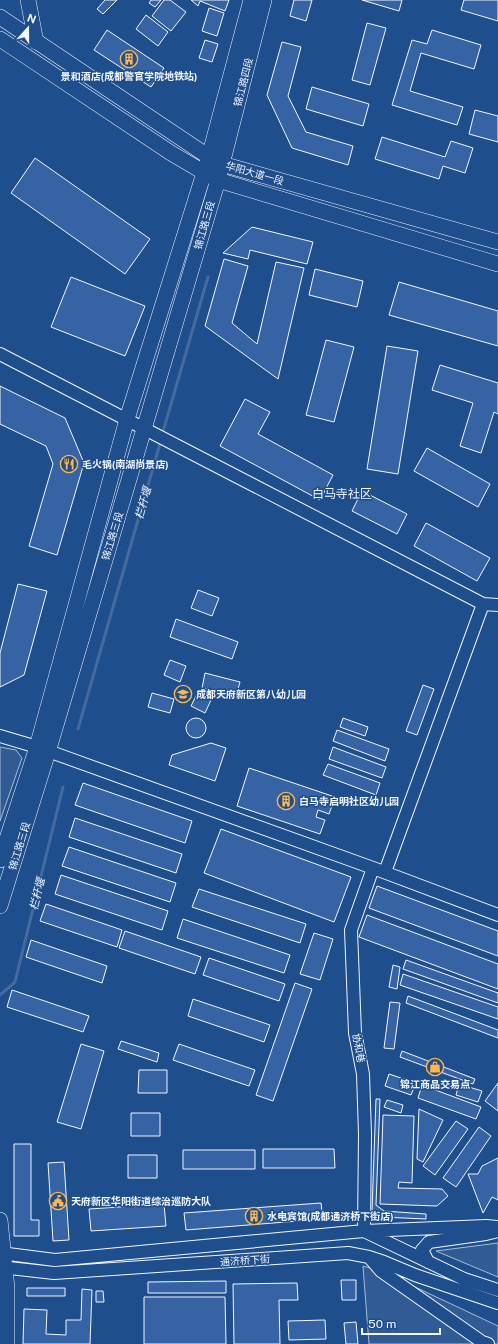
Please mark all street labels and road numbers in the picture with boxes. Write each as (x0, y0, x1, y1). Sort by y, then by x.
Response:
street label: 锦江路四段 (231, 56, 255, 108)
street label: 华阳大道一段 (225, 159, 285, 187)
street label: 锦江路三段 (191, 199, 217, 251)
street label: 锦江路三段 (99, 510, 125, 562)
street label: 锦江路三段 (6, 820, 32, 872)
street label: 协和巷 (350, 1032, 368, 1064)
street label: 通济桥下街 (220, 1252, 270, 1268)

